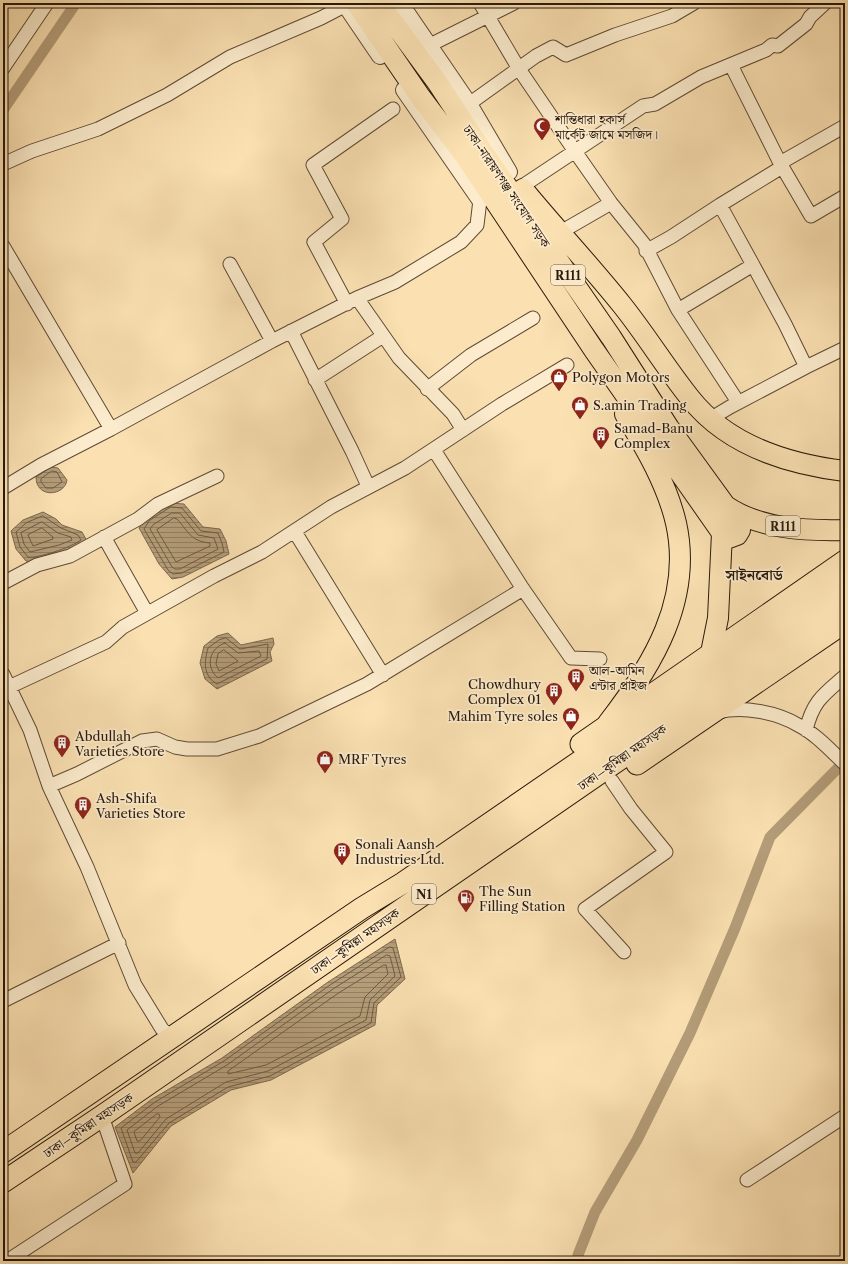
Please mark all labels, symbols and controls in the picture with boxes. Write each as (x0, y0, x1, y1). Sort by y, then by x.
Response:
place label: শান্তিধারা হকার্স মার্কেট জামে মসজিদ। (554, 111, 658, 142)
mosque icon: শান্তিধারা হকার্স মার্কেট জামে মসজিদ। (532, 116, 552, 141)
street label: ঢাকা-নারায়ণগঞ্জ সংযোগ সড়ক (460, 121, 554, 251)
road number: R111 (551, 265, 585, 285)
shop icon: Polygon Motors (549, 367, 569, 392)
place label: Polygon Motors (572, 369, 670, 385)
shop icon: S.amin Trading (570, 395, 590, 420)
place label: S.amin Trading (593, 397, 687, 413)
place label: Samad-Banu Complex (614, 420, 693, 451)
building icon: Samad-Banu Complex (591, 425, 611, 450)
road number: R111 (766, 516, 800, 536)
district label: সাইনবোর্ড (724, 565, 784, 584)
place label: আল-আমিন এন্টার প্রাইজ (588, 662, 648, 693)
building icon: আল-আমিন এন্টার প্রাইজ (566, 667, 586, 692)
place label: Chowdhury Complex 01 (468, 676, 542, 707)
building icon: Chowdhury Complex 01 (544, 681, 564, 706)
shop icon: Mahim Tyre soles (561, 706, 581, 731)
place label: Mahim Tyre soles (448, 708, 558, 724)
street label: ঢাকা–কুমিল্লা মহাসড়ক (574, 720, 671, 795)
place label: Abdullah Varieties Store (74, 728, 165, 759)
building icon: Abdullah Varieties Store (52, 733, 72, 758)
shop icon: MRF Tyres (315, 749, 335, 774)
place label: MRF Tyres (338, 751, 407, 767)
place label: Ash-Shifa Varieties Store (95, 790, 186, 821)
building icon: Ash-Shifa Varieties Store (73, 795, 93, 820)
place label: Sonali Aansh Industries Ltd. (355, 836, 444, 867)
building icon: Sonali Aansh Industries Ltd. (332, 841, 352, 866)
place label: The Sun Filling Station (479, 883, 565, 914)
road number: N1 (412, 884, 436, 904)
fuel station icon: The Sun Filling Station (456, 888, 476, 913)
street label: ঢাকা–কুমিল্লা মহাসড়ক (307, 904, 404, 979)
street label: ঢাকা–কুমিল্লা মহাসড়ক (39, 1089, 137, 1162)

